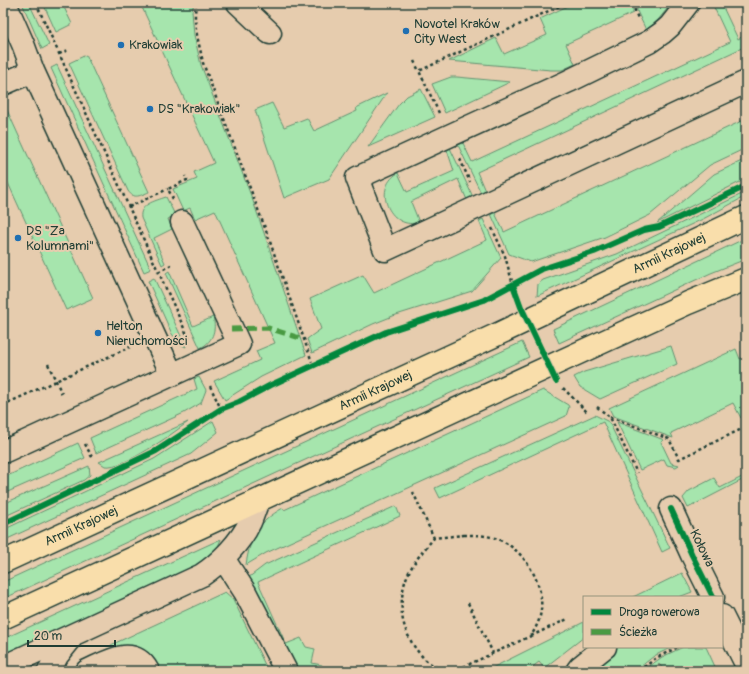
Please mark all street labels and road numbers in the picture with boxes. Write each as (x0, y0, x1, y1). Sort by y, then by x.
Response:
street label: Armii Krajowej (630, 229, 708, 277)
street label: Armii Krajowej (336, 367, 415, 414)
street label: Armii Krajowej (42, 502, 120, 550)
street label: Kołowa (686, 527, 718, 569)

